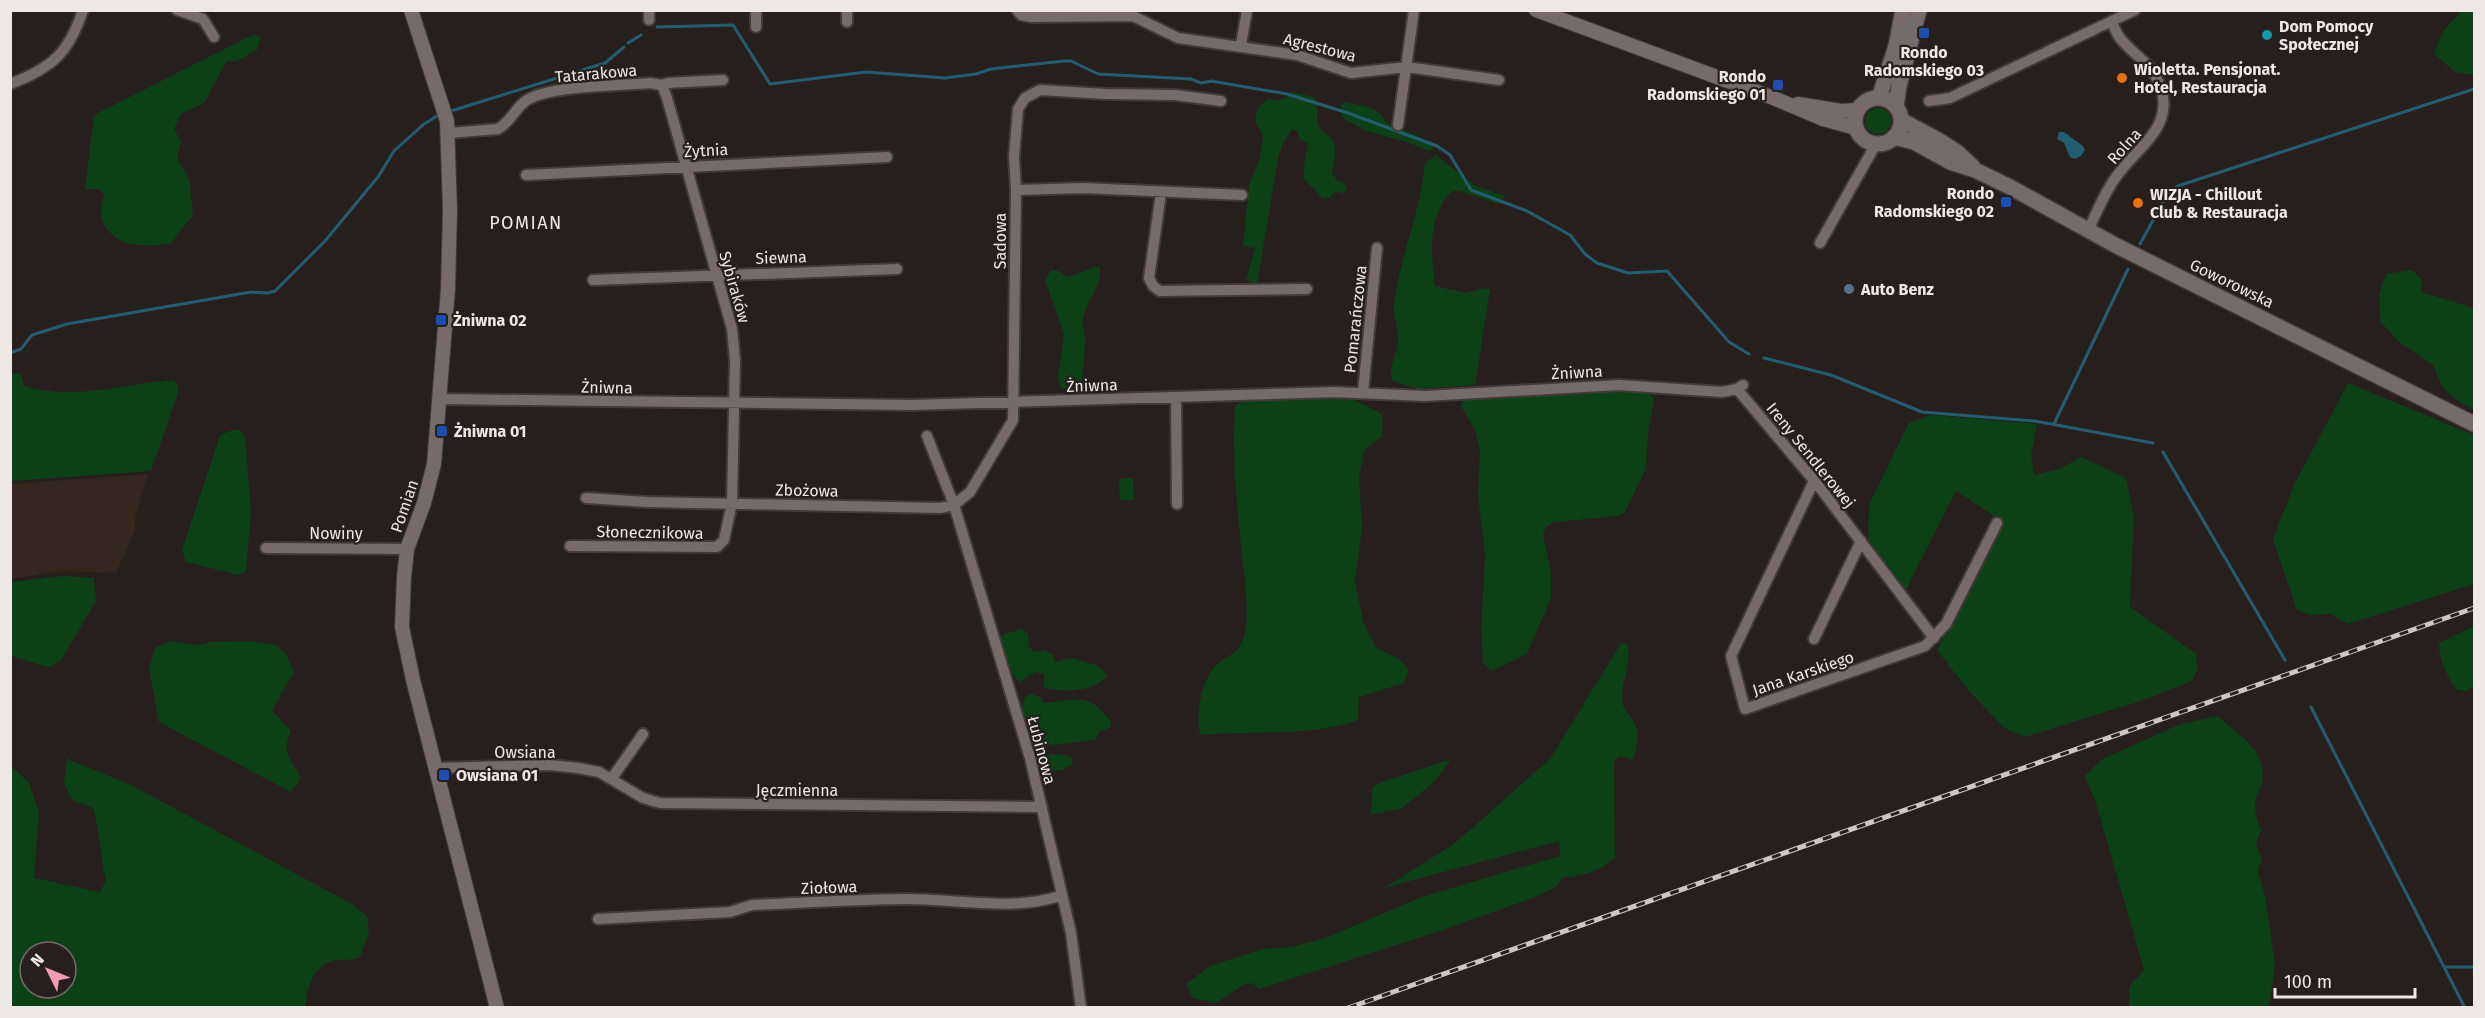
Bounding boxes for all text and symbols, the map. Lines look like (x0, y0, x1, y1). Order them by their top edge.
place label: Dom Pomocy Społecznej (2279, 17, 2374, 54)
marker: Rondo Radomskiego 03 (1917, 26, 1931, 40)
marker: Dom Pomocy Społecznej (2260, 28, 2274, 42)
street label: Agrestowa (1282, 29, 1358, 66)
place label: Rondo Radomskiego 03 (1864, 43, 1984, 80)
street label: Tatarakowa (554, 60, 638, 87)
place label: Wioletta. Pensjonat. Hotel, Restauracja (2134, 60, 2281, 97)
place label: Rondo Radomskiego 01 (1647, 67, 1766, 104)
marker: Wioletta. Pensjonat. Hotel, Restauracja (2115, 71, 2129, 85)
marker: Rondo Radomskiego 01 (1771, 78, 1785, 92)
street label: Rolna (2103, 125, 2145, 168)
street label: Żytnia (683, 139, 729, 161)
place label: Rondo Radomskiego 02 (1874, 184, 1994, 221)
place label: WIZJA - Chillout Club & Restauracja (2150, 185, 2288, 222)
marker: Rondo Radomskiego 02 (1999, 195, 2013, 209)
marker: WIZJA - Chillout Club & Restauracja (2131, 196, 2145, 210)
district label: POMIAN (489, 212, 563, 234)
street label: Sadowa (991, 213, 1010, 269)
street label: Siewna (755, 247, 807, 268)
street label: Sybiraków (715, 249, 754, 326)
street label: Goworowska (2187, 255, 2277, 312)
street label: Pomarańczowa (1340, 264, 1371, 374)
place label: Auto Benz (1860, 280, 1935, 299)
marker: Auto Benz (1842, 282, 1856, 296)
place label: Żniwna 02 (453, 311, 527, 330)
marker: Żniwna 02 (434, 313, 448, 327)
street label: Żniwna (1551, 361, 1603, 383)
street label: Żniwna (1066, 374, 1118, 396)
street label: Żniwna (581, 377, 633, 397)
street label: Ireny Sendlerowej (1762, 399, 1859, 512)
place label: Żniwna 01 (454, 422, 526, 441)
marker: Żniwna 01 (435, 424, 449, 438)
street label: Pomian (387, 477, 422, 535)
street label: Zbożowa (775, 480, 839, 501)
street label: Słonecznikowa (596, 522, 704, 543)
street label: Nowiny (309, 524, 363, 543)
street label: Jana Karskiego (1750, 647, 1856, 700)
street label: Łubinowa (1023, 714, 1060, 786)
street label: Owsiana (494, 743, 556, 762)
place label: Owsiana 01 (456, 766, 538, 785)
marker: Owsiana 01 (437, 768, 451, 782)
street label: Jęczmienna (756, 781, 838, 800)
street label: Ziołowa (801, 877, 858, 898)
north arrow (18, 940, 78, 1000)
text: N (27, 950, 48, 970)
scale bar (2275, 961, 2414, 999)
text: 100 m (2284, 971, 2332, 993)

